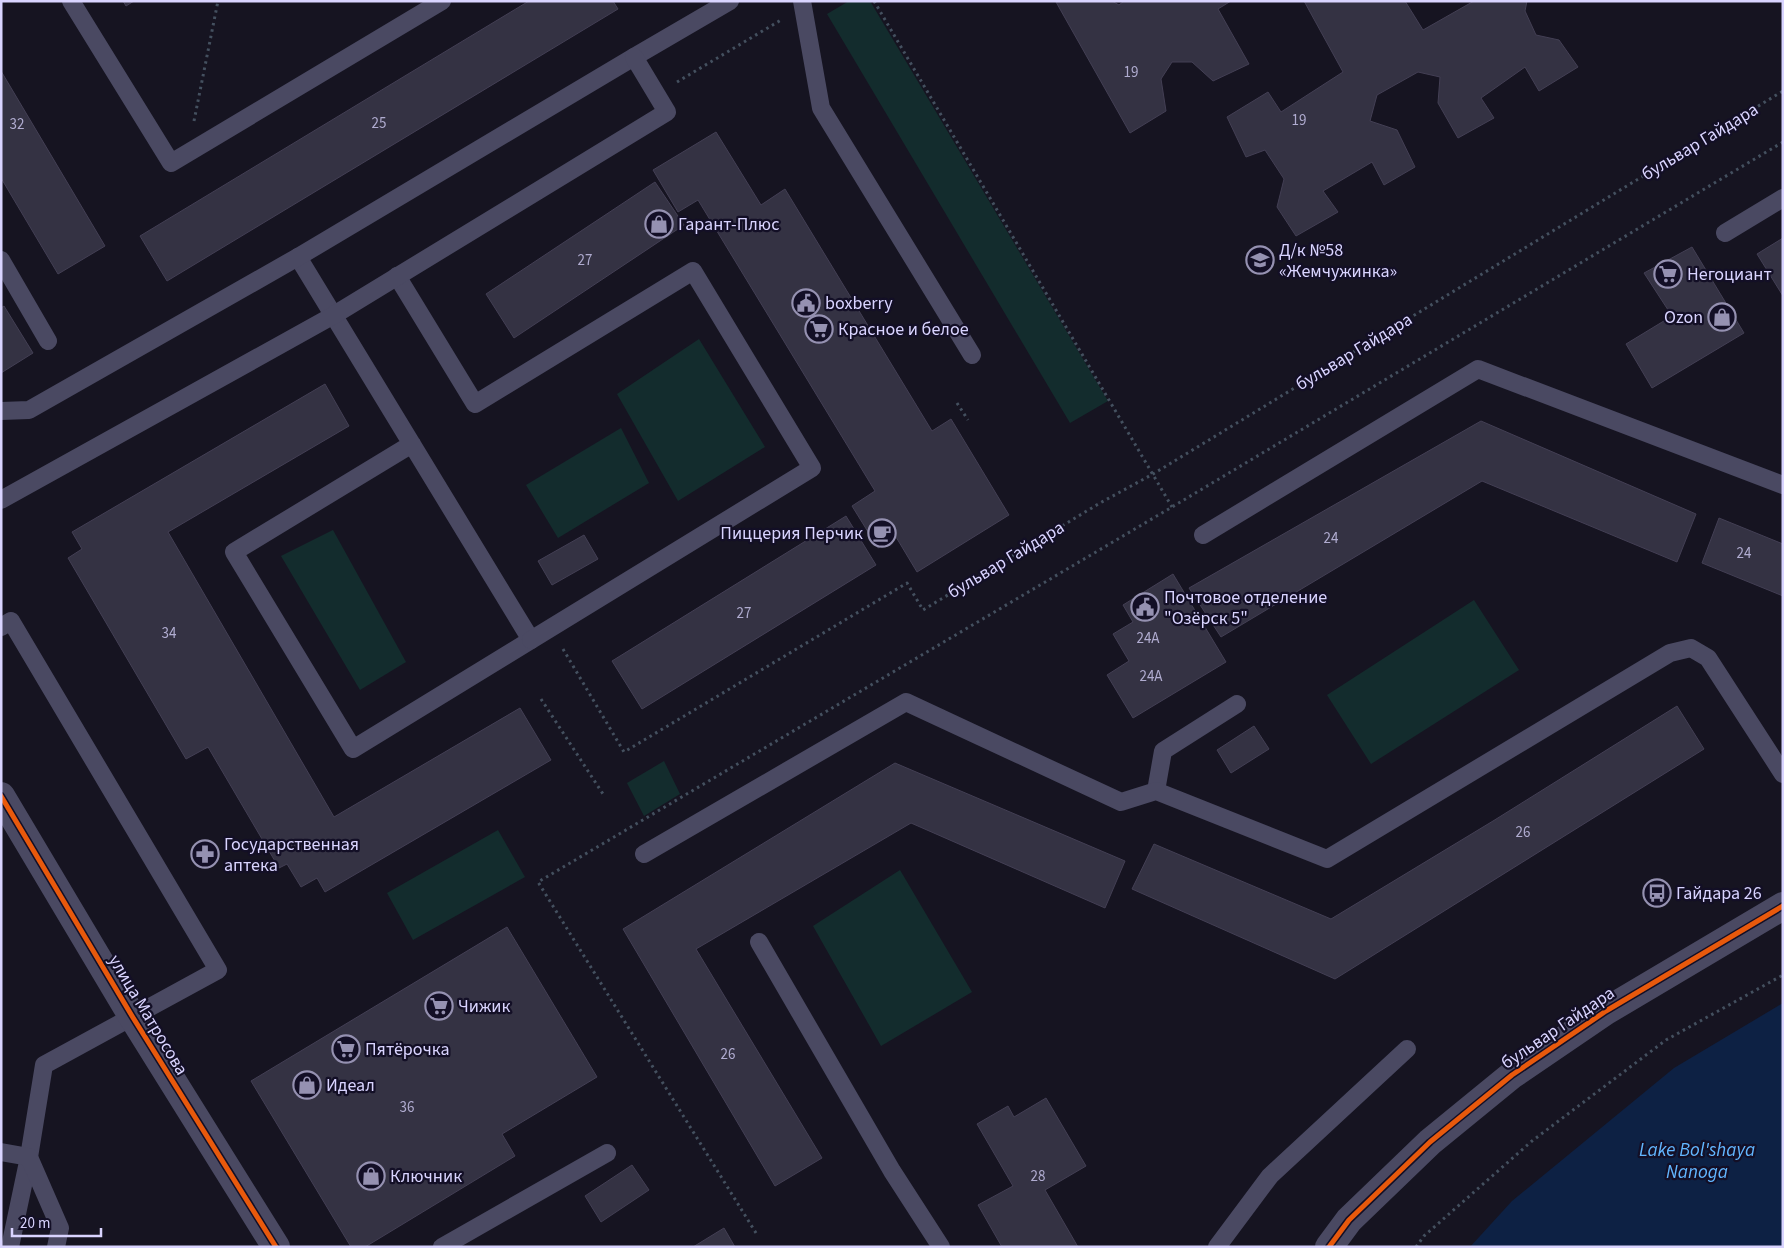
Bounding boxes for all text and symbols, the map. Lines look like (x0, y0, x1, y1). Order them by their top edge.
house number: 19 (1124, 62, 1138, 83)
street label: бульвар Гайдара (1637, 97, 1763, 187)
house number: 19 (1292, 110, 1306, 131)
house number: 25 (372, 113, 386, 134)
house number: 32 (10, 114, 24, 135)
shop icon: Гарант-Плюс (644, 209, 674, 239)
place label: Гарант-Плюс (678, 212, 779, 237)
place label: Д/к №58 «Жемчужинка» (1279, 238, 1397, 284)
school or university icon: Д/к №58 «Жемчужинка» (1245, 245, 1275, 275)
house number: 27 (578, 250, 592, 271)
supermarket icon: Негоциант (1653, 259, 1683, 289)
place label: Негоциант (1687, 262, 1772, 287)
public building icon: boxberry (791, 288, 821, 318)
place label: boxberry (825, 291, 893, 316)
shop icon: Ozon (1707, 302, 1737, 332)
place label: Ozon (1664, 305, 1703, 330)
street label: бульвар Гайдара (1291, 307, 1417, 397)
supermarket icon: Красное и белое (804, 314, 834, 344)
place label: Красное и белое (838, 317, 969, 342)
street label: бульвар Гайдара (943, 515, 1069, 605)
cafe icon: Пиццерия Перчик (867, 518, 897, 548)
place label: Пиццерия Перчик (720, 521, 863, 546)
house number: 24 (1324, 528, 1339, 549)
house number: 24 (1737, 543, 1752, 564)
place label: Почтовое отделение "Озёрск 5" (1164, 585, 1327, 631)
public building icon: Почтовое отделение "Озёрск 5" (1130, 592, 1160, 622)
house number: 27 (737, 603, 751, 624)
house number: 34 (162, 623, 177, 644)
house number: 24А (1136, 628, 1160, 649)
house number: 24А (1139, 666, 1163, 687)
house number: 26 (1516, 822, 1530, 843)
place label: Государственная аптека (224, 832, 359, 878)
pharmacy icon: Государственная аптека (190, 839, 220, 869)
bus stop icon: Гайдара 26 (1642, 878, 1672, 908)
place label: Гайдара 26 (1676, 881, 1762, 906)
street label: улица Матросова (102, 950, 194, 1080)
street label: бульвар Гайдара (1496, 981, 1620, 1075)
supermarket icon: Чижик (424, 991, 454, 1021)
place label: Чижик (458, 994, 510, 1019)
supermarket icon: Пятёрочка (331, 1034, 361, 1064)
place label: Пятёрочка (365, 1037, 450, 1062)
house number: 26 (721, 1044, 735, 1065)
shop icon: Идеал (292, 1070, 322, 1100)
place label: Идеал (326, 1073, 375, 1098)
house number: 36 (400, 1097, 414, 1118)
water label: Lake Bol'shaya Nanoga (1639, 1137, 1755, 1186)
shop icon: Ключник (356, 1161, 386, 1191)
place label: Ключник (390, 1164, 462, 1189)
house number: 28 (1031, 1166, 1045, 1187)
scale bar (12, 1206, 101, 1238)
text: 20 m (20, 1213, 50, 1234)

